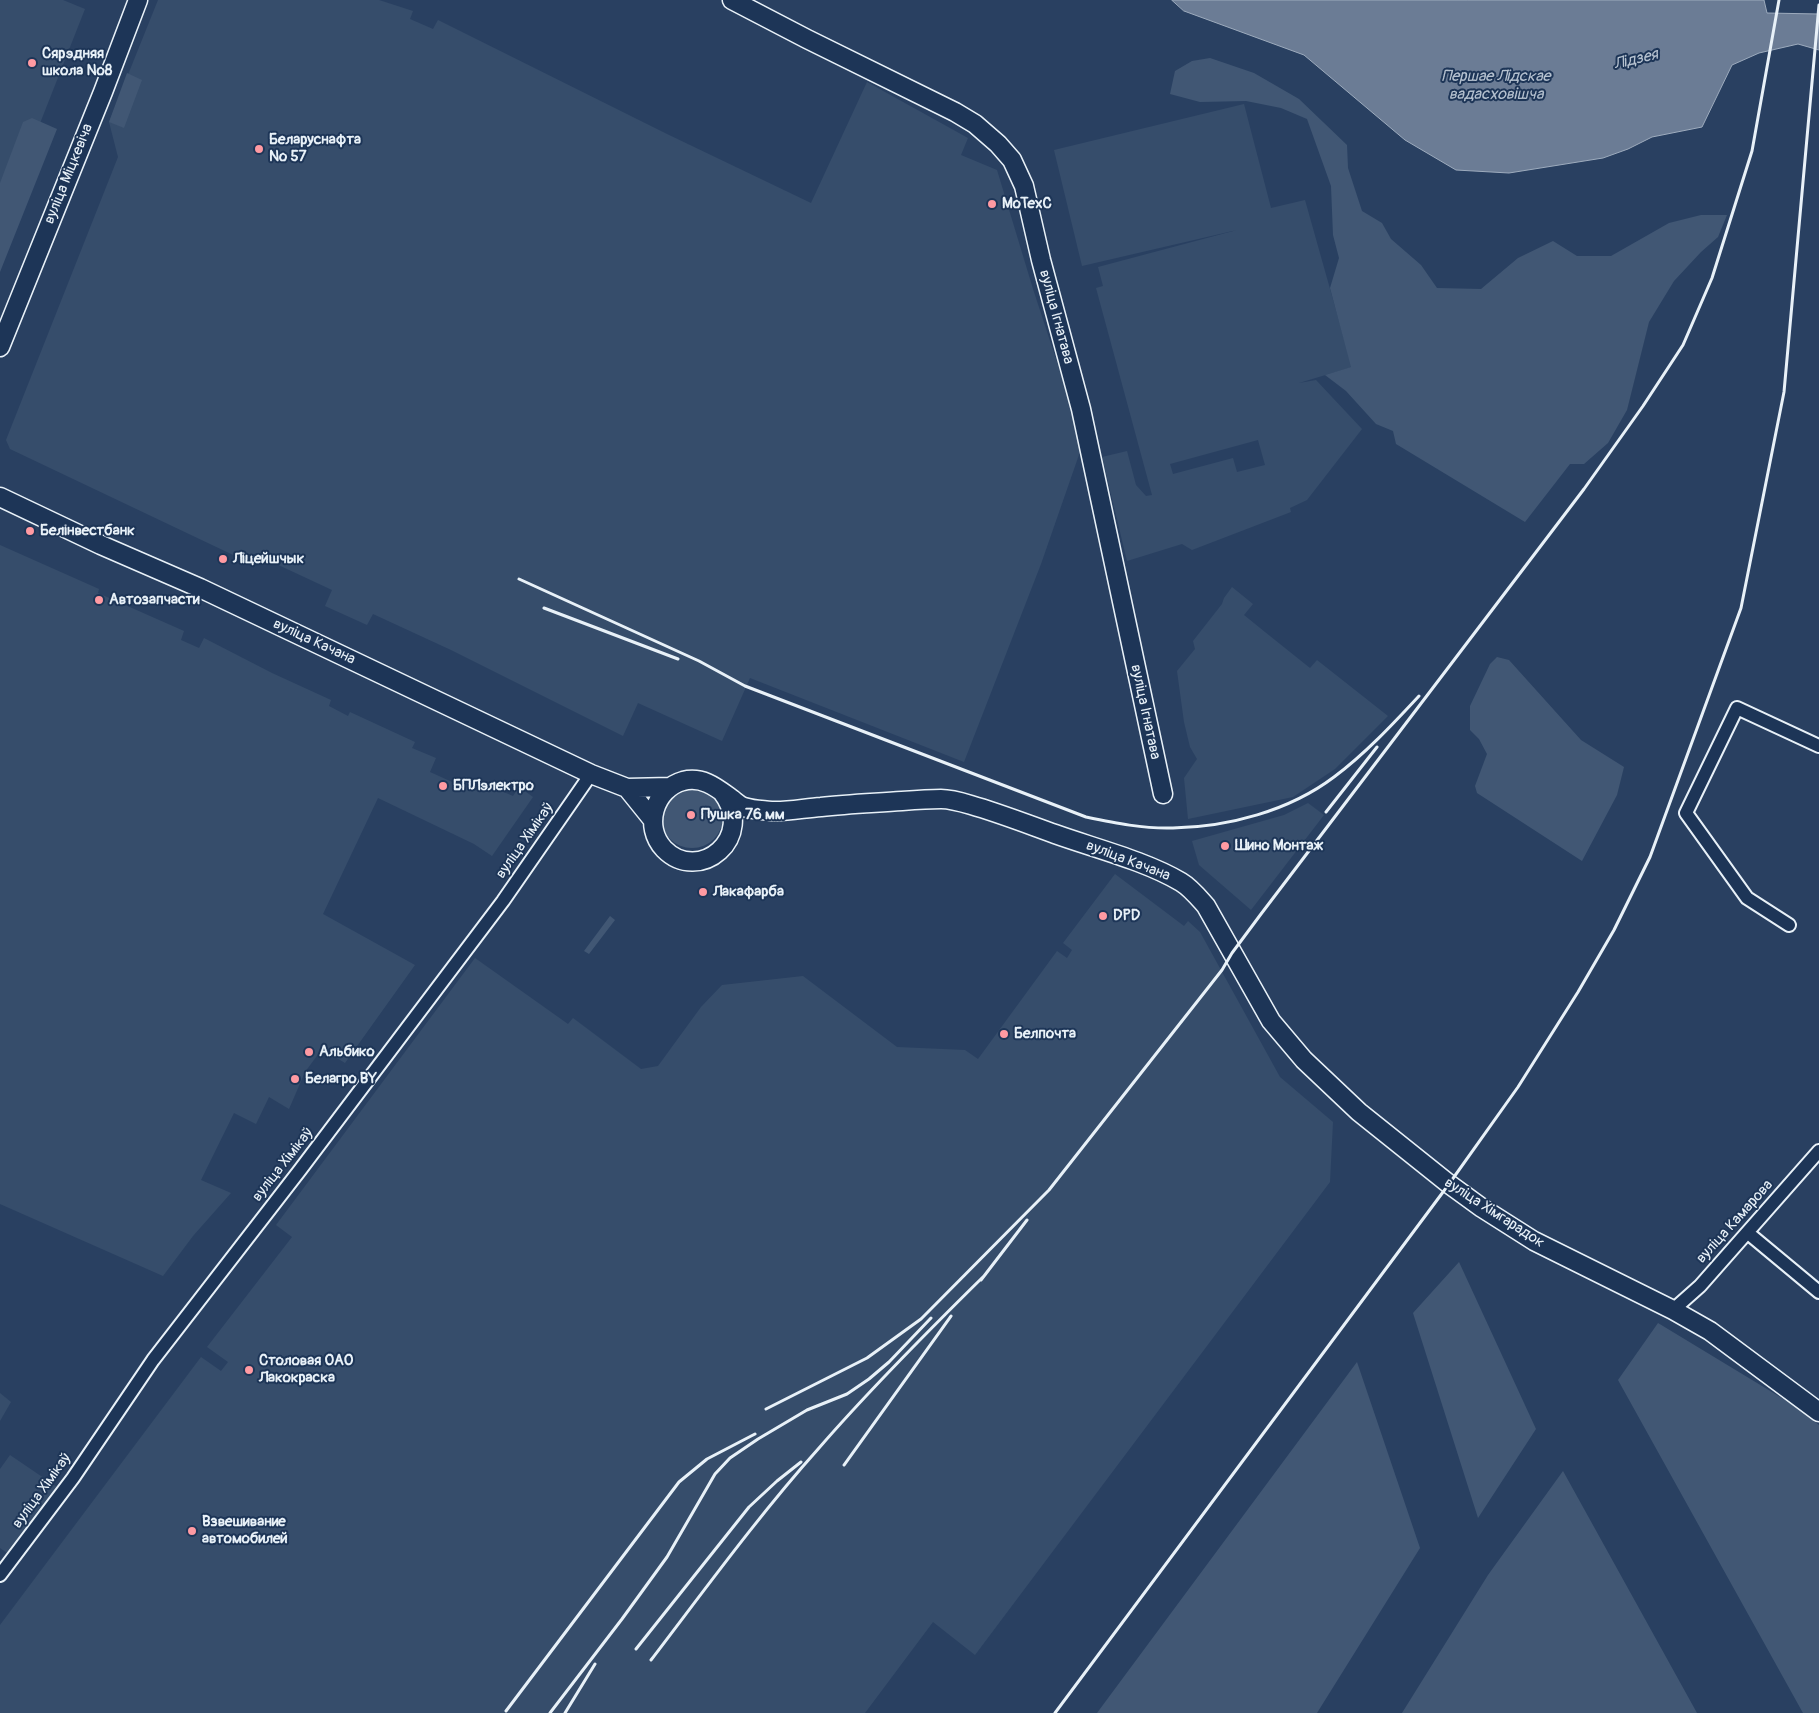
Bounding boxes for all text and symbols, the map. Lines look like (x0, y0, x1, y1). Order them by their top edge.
place label: Сярэдняя школа №8 (42, 45, 112, 80)
water label: Лідзея (1612, 45, 1660, 75)
marker: Сярэдняя школа №8 (26, 57, 38, 69)
water label: Першае Лідскае вадасховішча (1442, 67, 1550, 105)
street label: вуліца Міцкевіча (41, 121, 97, 227)
place label: Беларуснафта № 57 (269, 131, 361, 166)
marker: Беларуснафта № 57 (253, 143, 265, 155)
place label: MoTexC (1002, 195, 1052, 213)
marker: MoTexC (986, 198, 998, 210)
street label: вуліца Ігнатава (1035, 268, 1077, 366)
place label: Белінвестбанк (40, 522, 135, 540)
marker: Белінвестбанк (24, 525, 36, 537)
place label: Ліцейшчык (233, 550, 304, 568)
marker: Ліцейшчык (217, 553, 229, 565)
place label: Автозапчасти (109, 591, 200, 609)
marker: Автозапчасти (93, 594, 105, 606)
street label: вуліца Качана (270, 615, 358, 669)
street label: вуліца Ігнатава (1126, 663, 1164, 761)
place label: БПЛэлектро (453, 777, 534, 795)
marker: БПЛэлектро (437, 780, 449, 792)
street label: вуліца Хімікаў (492, 800, 558, 882)
place label: Пушка 76 мм (701, 806, 785, 824)
marker: Пушка 76 мм (685, 809, 697, 821)
street label: вуліца Качана (1083, 837, 1173, 885)
place label: Шино Монтаж (1235, 837, 1323, 855)
marker: Шино Монтаж (1219, 840, 1231, 852)
place label: Лакафарба (713, 883, 784, 901)
marker: Лакафарба (697, 886, 709, 898)
place label: DPD (1113, 907, 1140, 925)
marker: DPD (1097, 910, 1109, 922)
place label: Белпочта (1014, 1025, 1076, 1043)
marker: Белпочта (998, 1028, 1010, 1040)
place label: Альбико (319, 1043, 375, 1061)
marker: Альбико (303, 1046, 315, 1058)
place label: Белагро BY (305, 1070, 377, 1088)
marker: Белагро BY (289, 1073, 301, 1085)
street label: вуліца Хімікаў (249, 1125, 317, 1205)
street label: вуліца Хімгарадок (1441, 1174, 1547, 1252)
street label: вуліца Камарова (1693, 1177, 1777, 1267)
place label: Столовая ОАО Лакокраска (259, 1352, 353, 1387)
marker: Столовая ОАО Лакокраска (243, 1364, 255, 1376)
street label: вуліца Хімікаў (9, 1450, 75, 1532)
place label: Взвешивание автомобилей (202, 1513, 288, 1548)
marker: Взвешивание автомобилей (186, 1525, 198, 1537)

